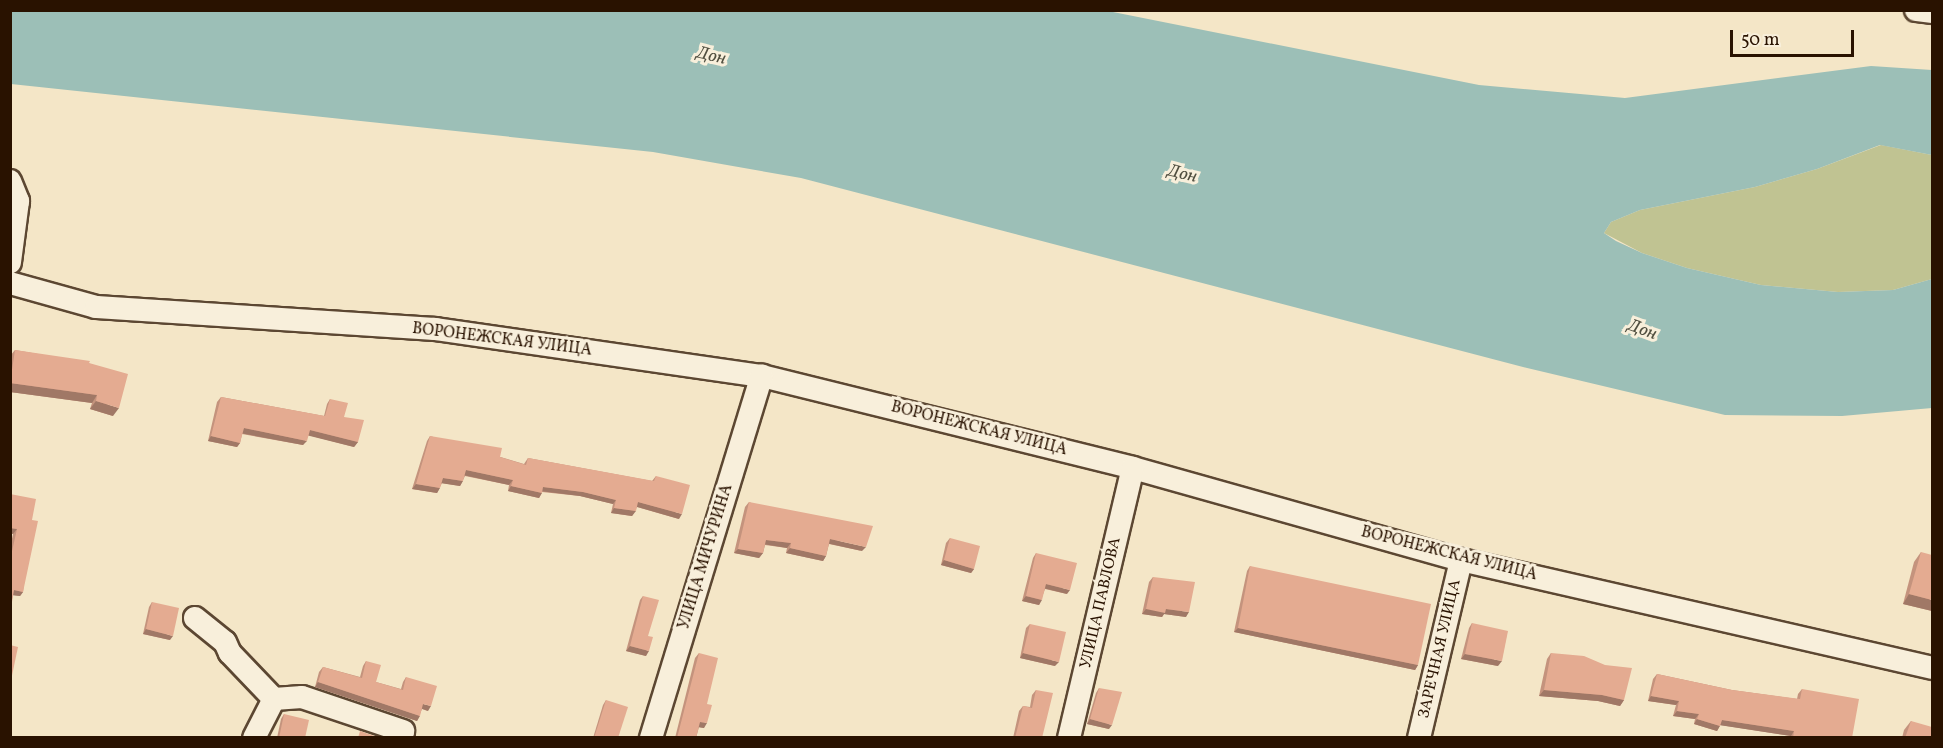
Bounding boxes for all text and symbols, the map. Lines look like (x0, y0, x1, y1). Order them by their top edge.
scale bar (1733, 18, 1858, 56)
text: 50 m (1741, 28, 1780, 53)
water label: Дон (694, 43, 728, 71)
water label: Дон (1165, 161, 1199, 189)
water label: Дон (1624, 316, 1660, 346)
street label: ВОРОНЕЖСКАЯ УЛИЦА (411, 319, 593, 361)
street label: ВОРОНЕЖСКАЯ УЛИЦА (889, 398, 1069, 460)
street label: УЛИЦА МИЧУРИНА (675, 482, 737, 632)
street label: ВОРОНЕЖСКАЯ УЛИЦА (1359, 523, 1539, 585)
street label: УЛИЦА ПАВЛОВА (1077, 535, 1125, 671)
street label: ЗАРЕЧНАЯ УЛИЦА (1415, 578, 1465, 720)

